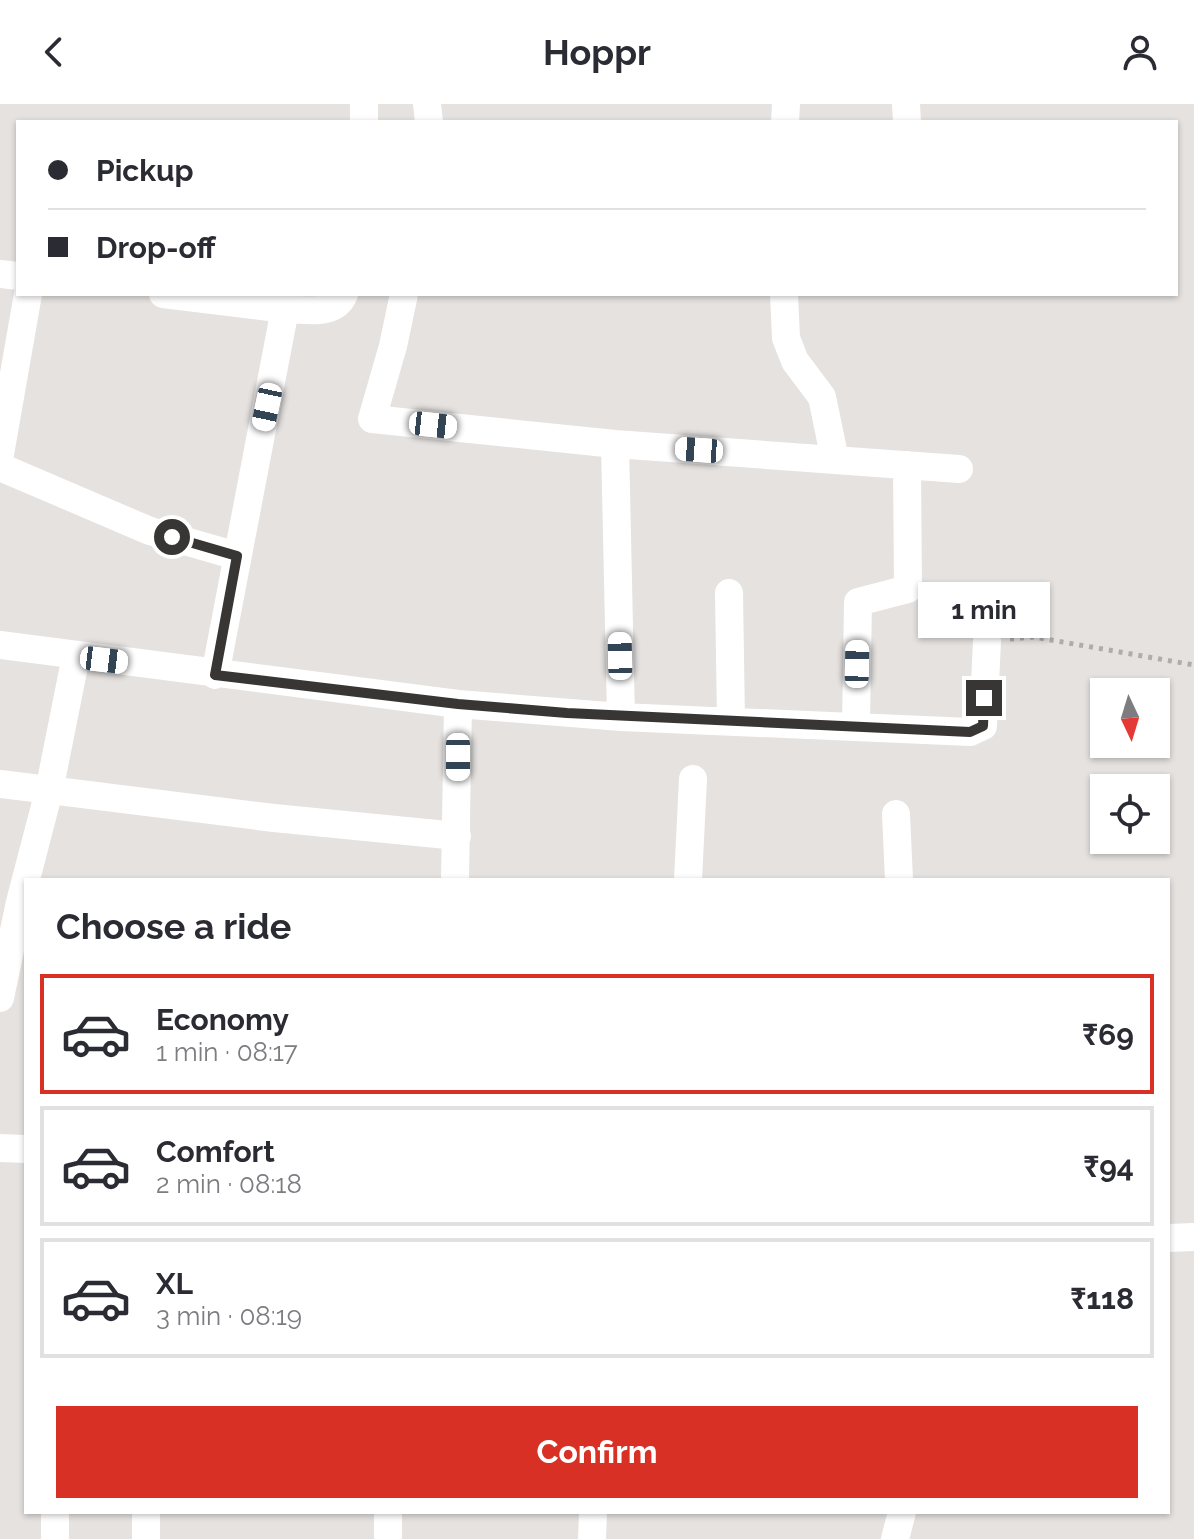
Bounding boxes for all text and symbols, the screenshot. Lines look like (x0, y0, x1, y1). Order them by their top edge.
icon: back (32, 30, 76, 74)
icon: person (1118, 30, 1162, 74)
text: Hoppr (543, 31, 651, 73)
text: Pickup (96, 153, 194, 188)
text: Drop-off (96, 230, 216, 265)
car (250, 381, 284, 433)
car (408, 411, 458, 439)
car (674, 436, 724, 464)
route start (154, 519, 190, 555)
callout: 1 min (918, 582, 1050, 638)
text: 1 min (951, 595, 1017, 625)
car (608, 632, 632, 680)
car (845, 640, 869, 688)
car (79, 645, 129, 675)
north arrow (1090, 678, 1170, 758)
map controls (1090, 678, 1170, 854)
route end (966, 680, 1002, 716)
car (446, 733, 470, 781)
button: locate (1090, 774, 1170, 854)
text: Choose a ride (56, 905, 291, 947)
icon: car (60, 998, 132, 1070)
text: Economy (156, 1002, 289, 1037)
text: ₹69 (1082, 1017, 1134, 1052)
text: 1 min · 08:17 (156, 1037, 298, 1067)
icon: car (60, 1130, 132, 1202)
text: Comfort (156, 1134, 275, 1169)
text: ₹94 (1083, 1149, 1134, 1184)
text: 2 min · 08:18 (156, 1169, 302, 1199)
icon: car (60, 1262, 132, 1334)
text: XL (156, 1266, 193, 1301)
text: ₹118 (1070, 1281, 1134, 1316)
text: 3 min · 08:19 (156, 1301, 302, 1331)
button: Confirm (56, 1406, 1138, 1498)

